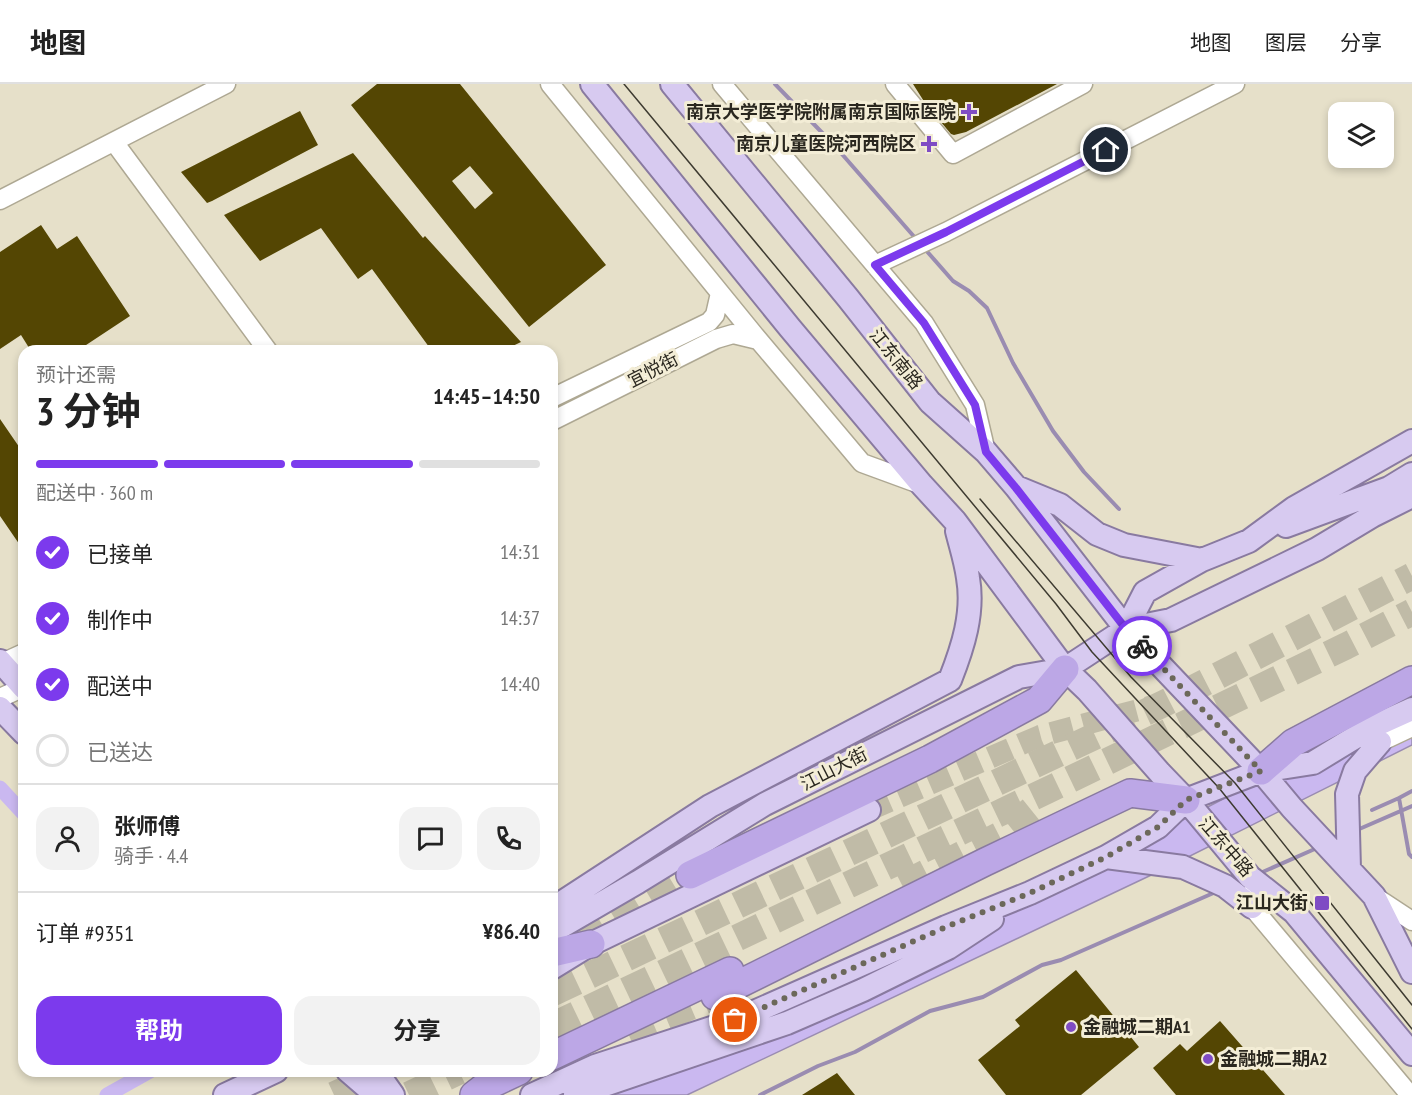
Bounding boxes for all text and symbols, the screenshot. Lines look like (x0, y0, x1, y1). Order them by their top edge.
text: 地图 (30, 24, 86, 61)
text: 地图 (1190, 29, 1232, 56)
text: 图层 (1265, 29, 1307, 56)
text: 分享 (1340, 29, 1382, 56)
place label: 南京大学医学院附属南京国际医院 (686, 100, 956, 123)
map controls (1328, 102, 1394, 168)
button: layers (1328, 102, 1394, 168)
marker: 南京大学医学院附属南京国际医院 (960, 103, 978, 121)
pin (1080, 124, 1131, 175)
place label: 南京儿童医院河西院区 (736, 132, 916, 155)
icon: home (1089, 133, 1122, 166)
marker: 南京儿童医院河西院区 (920, 135, 938, 153)
street label: 江东南路 (865, 323, 928, 394)
street label: 宜悦街 (623, 347, 682, 392)
text: 预计还需 (36, 362, 116, 388)
text: 14:45–14:50 (433, 382, 540, 410)
text: 3 分钟 (36, 385, 141, 436)
text: 配送中 · 360 m (36, 480, 153, 506)
icon: check (36, 536, 69, 569)
text: 14:31 (500, 539, 540, 565)
text: 已接单 (87, 540, 153, 568)
icon: check (36, 602, 69, 635)
text: 14:37 (500, 605, 540, 631)
text: 制作中 (87, 606, 153, 634)
courier (1112, 616, 1172, 676)
icon: bike (1126, 630, 1159, 663)
icon: check (36, 668, 69, 701)
text: 14:40 (500, 671, 540, 697)
text: 配送中 (87, 672, 153, 700)
text: 已送达 (87, 738, 153, 766)
street label: 江山大街 (796, 742, 871, 795)
button: person (36, 807, 99, 870)
button: chat (399, 807, 462, 870)
button: phone (477, 807, 540, 870)
text: 张师傅 (114, 812, 180, 840)
street label: 江东中路 (1194, 812, 1259, 881)
text: 骑手 · 4.4 (114, 843, 188, 869)
place label: 江山大街 (1236, 891, 1308, 914)
marker: 江山大街 (1313, 894, 1331, 912)
text: ¥86.40 (483, 917, 540, 945)
text: 订单 #9351 (36, 919, 134, 947)
pin (709, 994, 760, 1045)
button: 帮助 (36, 996, 282, 1065)
button: 分享 (294, 996, 540, 1065)
icon: bag (718, 1003, 751, 1036)
place label: 金融城二期A1 (1083, 1015, 1191, 1038)
marker: 金融城二期A1 (1064, 1020, 1078, 1034)
place label: 金融城二期A2 (1220, 1047, 1328, 1070)
marker: 金融城二期A2 (1201, 1052, 1215, 1066)

